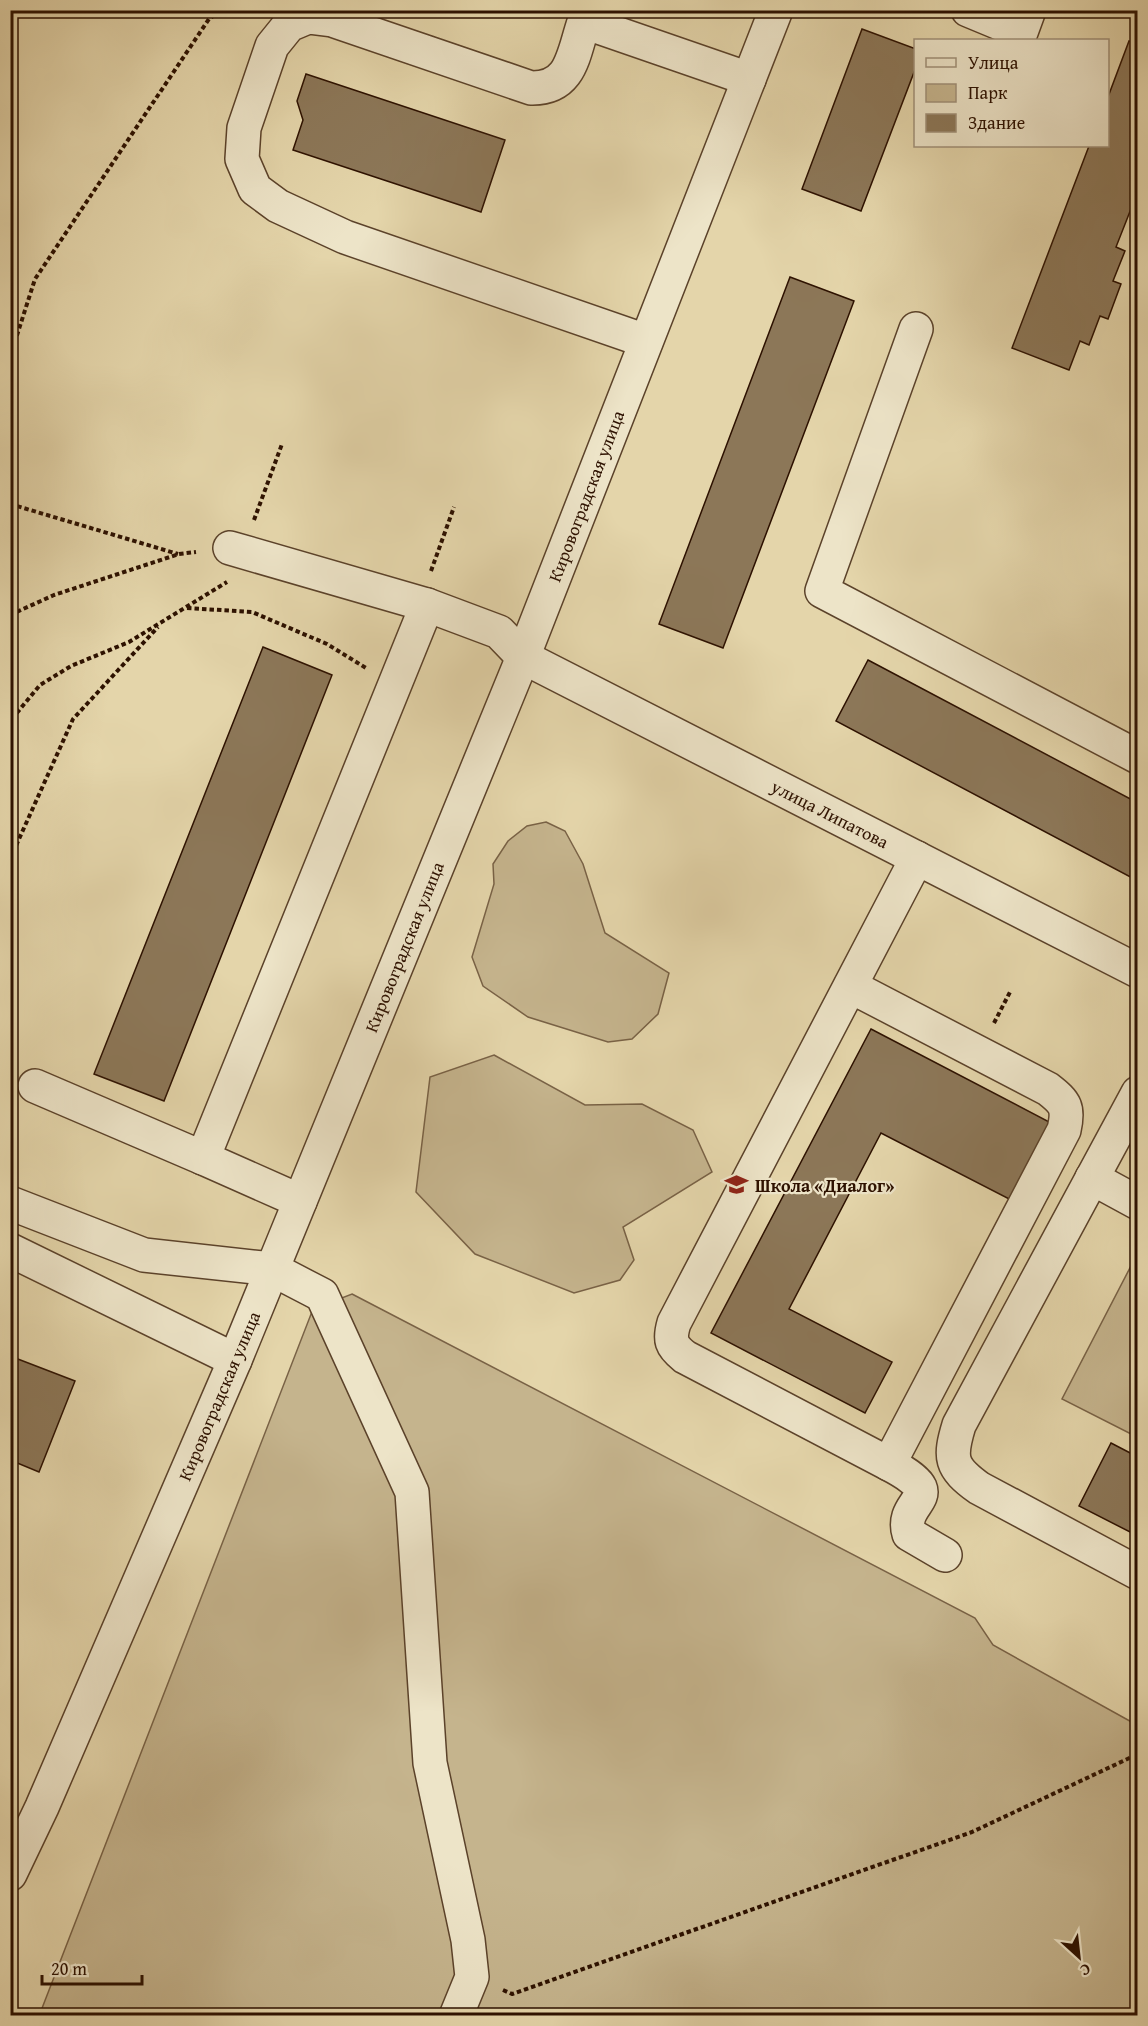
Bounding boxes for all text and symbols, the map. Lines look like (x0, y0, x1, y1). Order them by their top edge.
legend (914, 39, 1109, 147)
text: Улица (968, 49, 1019, 76)
text: Парк (968, 79, 1008, 106)
text: Здание (968, 109, 1025, 136)
street label: Кировоградская улица (541, 406, 631, 586)
street label: улица Липатова (766, 772, 894, 855)
street label: Кировоградская улица (357, 857, 451, 1036)
school or university icon: Школа «Диалог» (724, 1172, 750, 1198)
place label: Школа «Диалог» (755, 1172, 894, 1199)
street label: Кировоградская улица (171, 1307, 267, 1485)
north arrow (1049, 1927, 1109, 1987)
scale bar (42, 1948, 142, 1986)
text: 20 m (51, 1955, 87, 1982)
text: С (1076, 1958, 1095, 1983)

